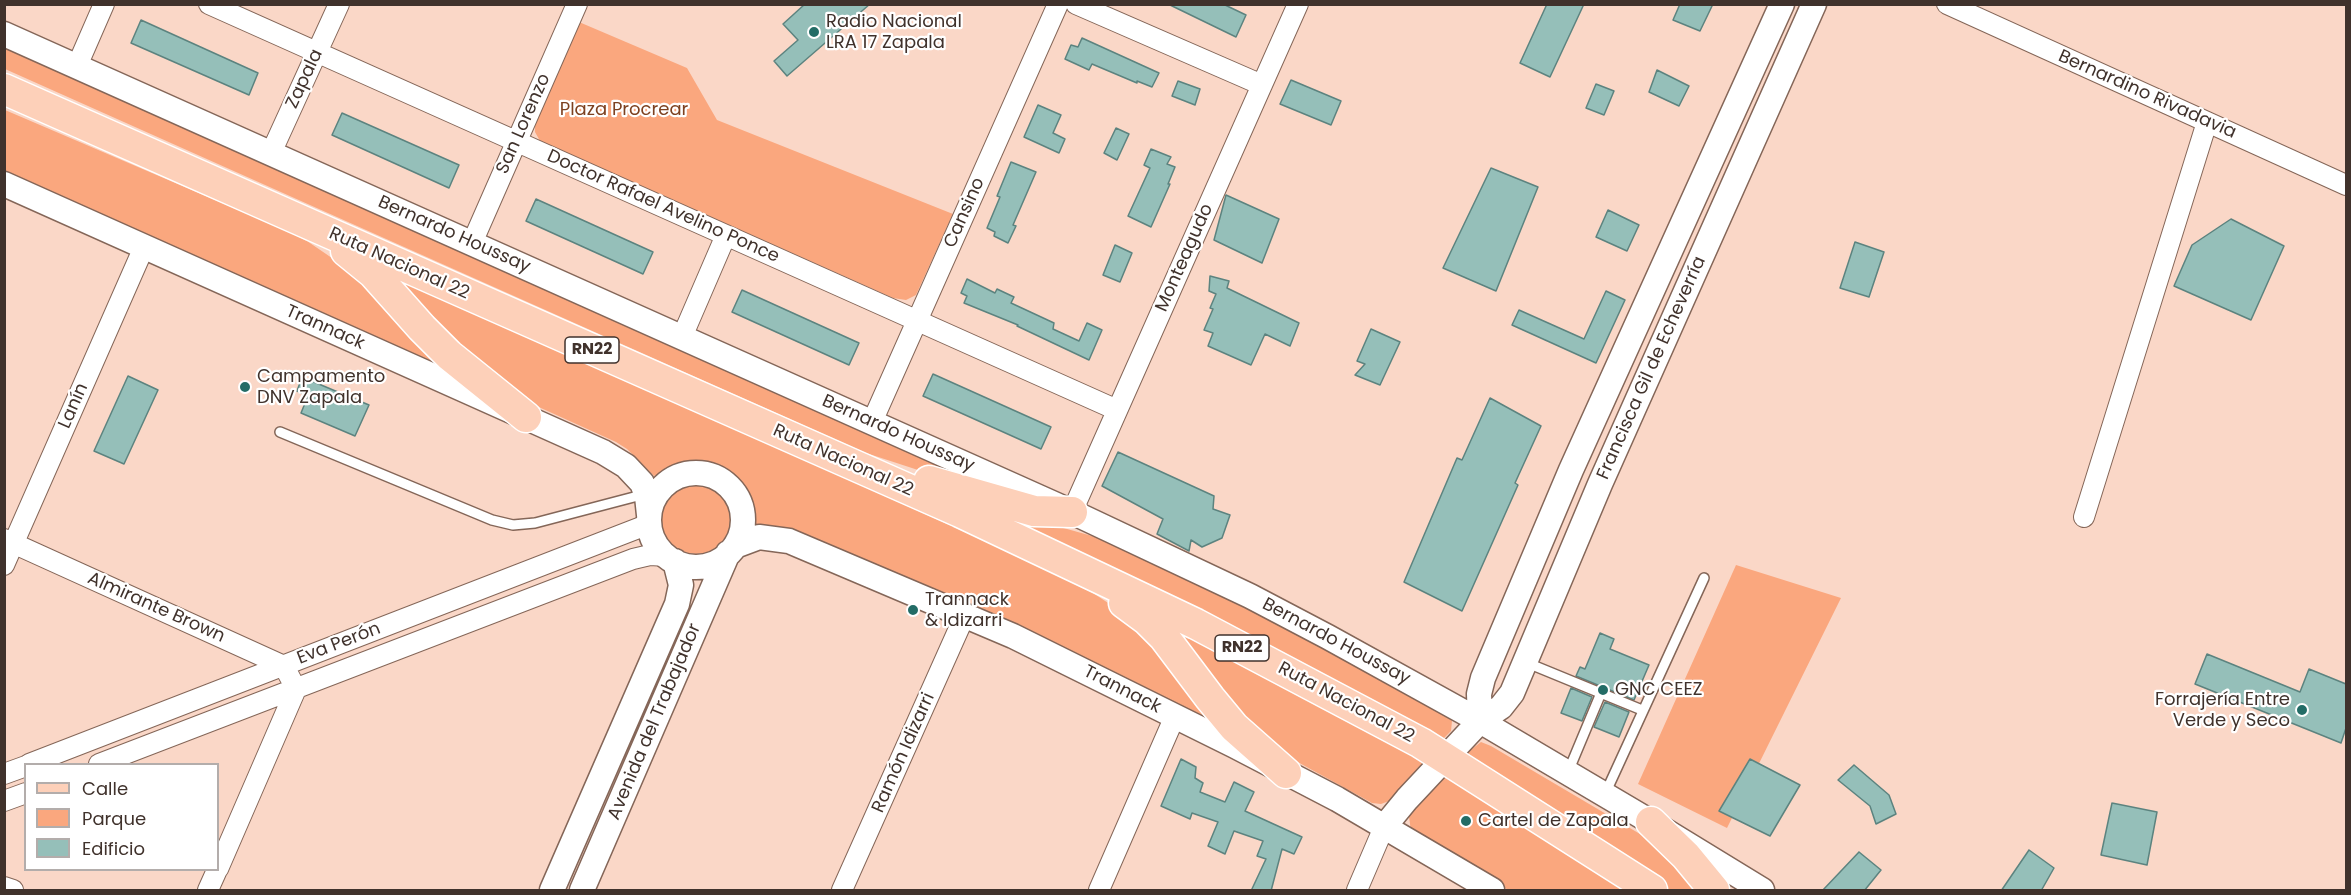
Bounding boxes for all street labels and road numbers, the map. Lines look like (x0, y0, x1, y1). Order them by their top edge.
street label: Zapala (282, 46, 328, 112)
street label: Bernardino Rivadavia (2055, 46, 2239, 144)
street label: San Lorenzo (492, 71, 556, 177)
street label: Doctor Rafael Avelino Ponce (544, 146, 782, 268)
street label: Cansino (940, 175, 990, 251)
street label: Bernardo Houssay (375, 192, 533, 278)
street label: Monteagudo (1152, 201, 1218, 315)
street label: Ruta Nacional 22 (325, 223, 473, 305)
street label: Francisca Gil de Echeverría (1593, 253, 1711, 483)
street label: Trannack (282, 301, 368, 355)
road number: RN22 (565, 337, 619, 363)
street label: Lanín (54, 380, 94, 432)
street label: Bernardo Houssay (819, 391, 977, 477)
street label: Ruta Nacional 22 (769, 420, 917, 502)
street label: Almirante Brown (84, 568, 228, 648)
street label: Bernardo Houssay (1258, 594, 1414, 690)
street label: Eva Perón (294, 618, 384, 670)
street label: Avenida del Trabajador (604, 621, 706, 823)
road number: RN22 (1215, 635, 1269, 661)
street label: Ruta Nacional 22 (1274, 658, 1418, 748)
street label: Trannack (1080, 661, 1164, 719)
street label: Ramón Idizarri (868, 690, 940, 816)

